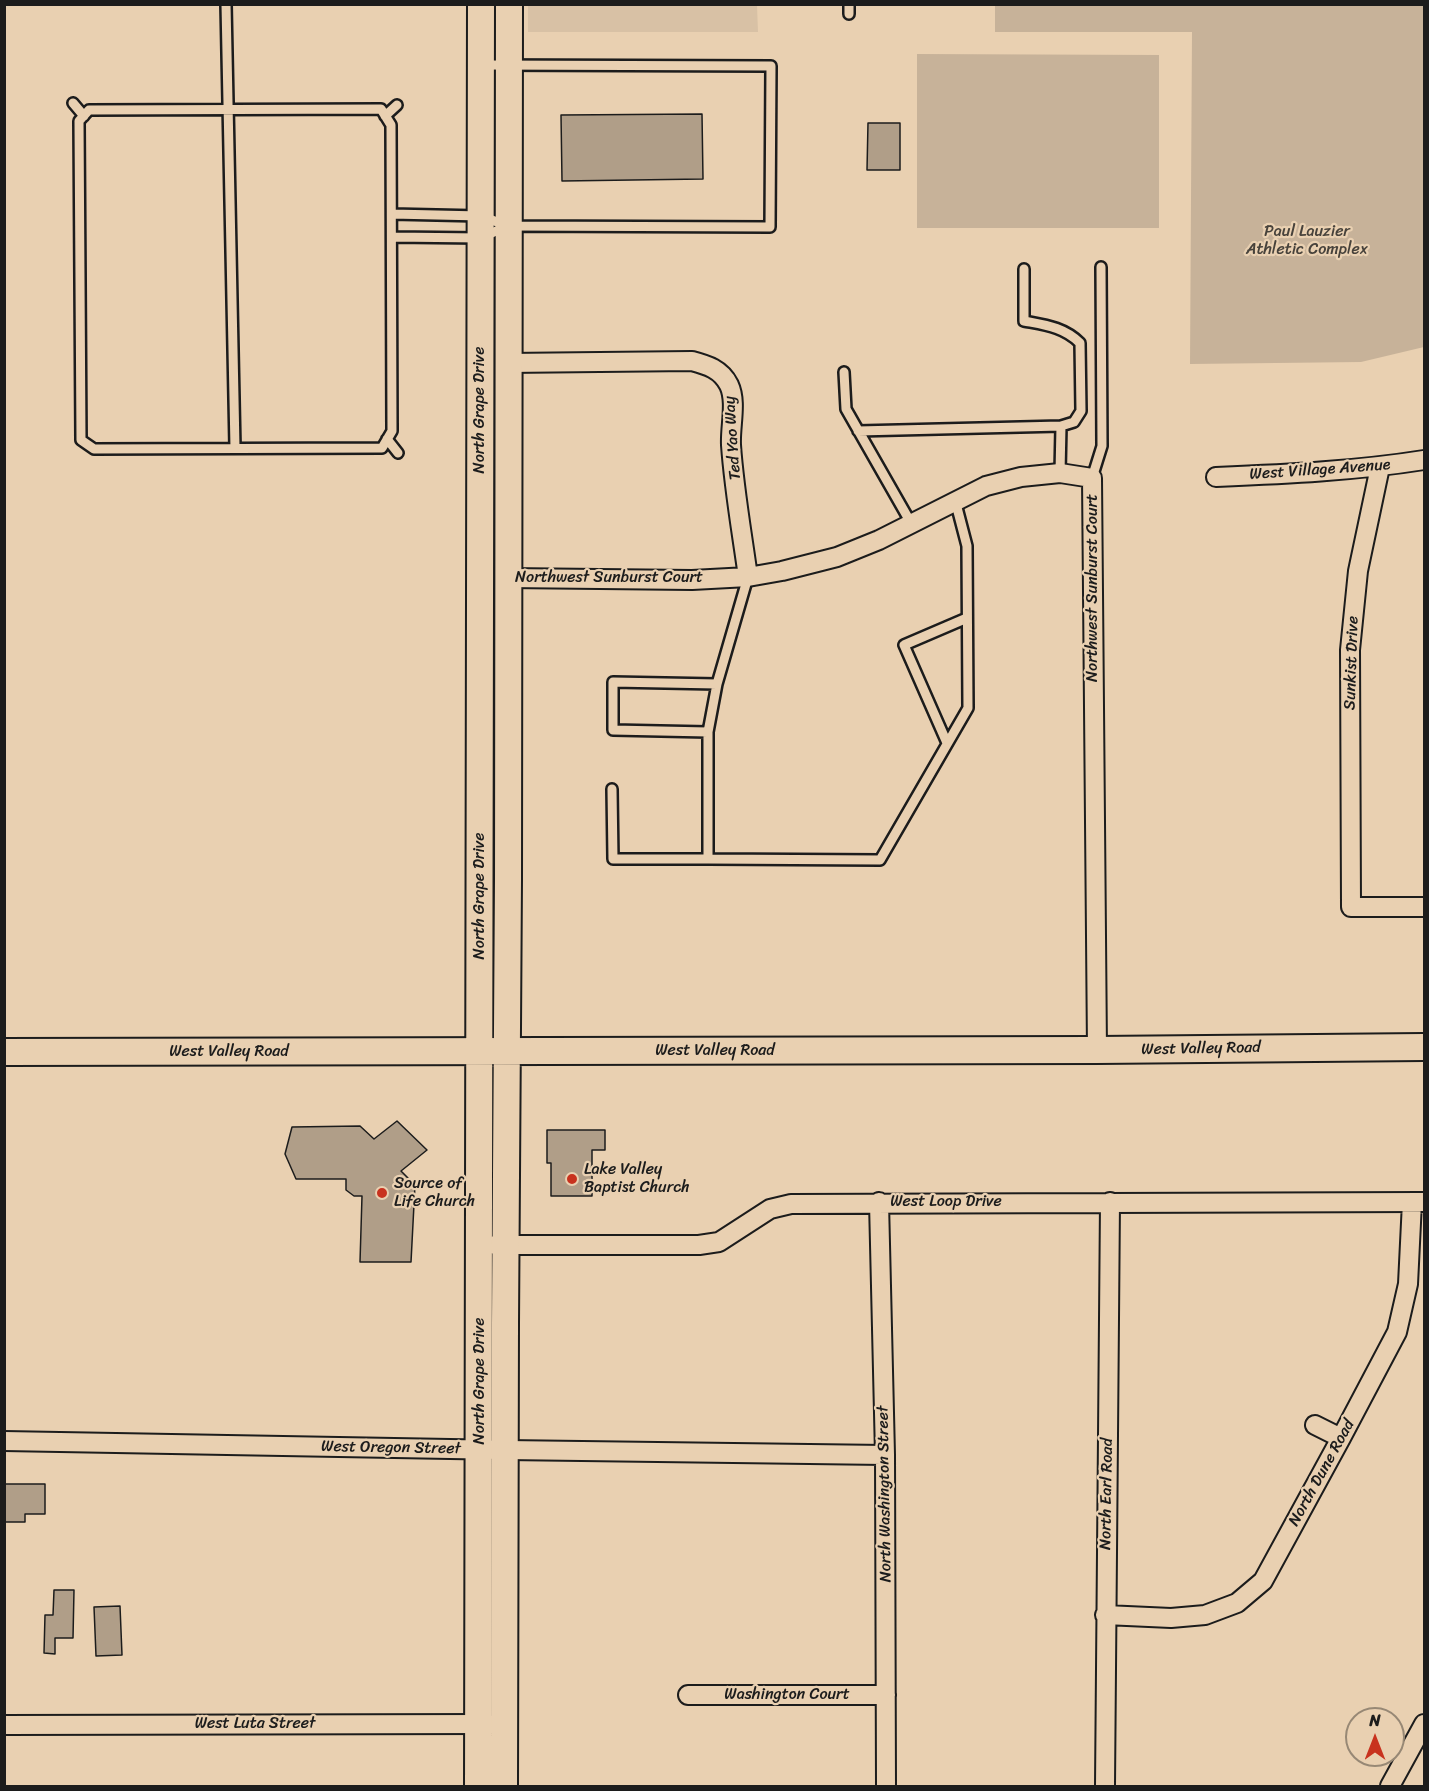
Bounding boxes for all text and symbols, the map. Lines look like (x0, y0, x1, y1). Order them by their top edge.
park label: Paul Lauzier Athletic Complex (1246, 222, 1368, 260)
street label: North Grape Drive (470, 347, 490, 473)
street label: Ted Yao Way (720, 395, 746, 481)
street label: West Village Avenue (1249, 455, 1391, 485)
street label: Northwest Sunburst Court (1083, 494, 1103, 682)
street label: Northwest Sunburst Court (515, 568, 703, 588)
street label: Sunkist Drive (1341, 616, 1363, 710)
street label: North Grape Drive (470, 833, 490, 959)
street label: West Valley Road (1141, 1038, 1261, 1060)
street label: West Valley Road (655, 1041, 775, 1061)
street label: West Valley Road (169, 1042, 289, 1062)
place label: Lake Valley Baptist Church (584, 1160, 690, 1198)
marker: Lake Valley Baptist Church (565, 1172, 579, 1186)
place label: Source of Life Church (394, 1174, 475, 1212)
marker: Source of Life Church (375, 1186, 389, 1200)
street label: West Loop Drive (890, 1192, 1002, 1212)
street label: North Grape Drive (470, 1318, 490, 1444)
street label: North Washington Street (874, 1405, 896, 1583)
street label: North Dune Road (1285, 1416, 1359, 1530)
street label: West Oregon Street (321, 1437, 461, 1459)
street label: North Earl Road (1096, 1438, 1118, 1550)
street label: Washington Court (724, 1685, 850, 1705)
text: N (1369, 1706, 1381, 1735)
north arrow (1345, 1707, 1405, 1767)
street label: West Luta Street (195, 1714, 315, 1734)

